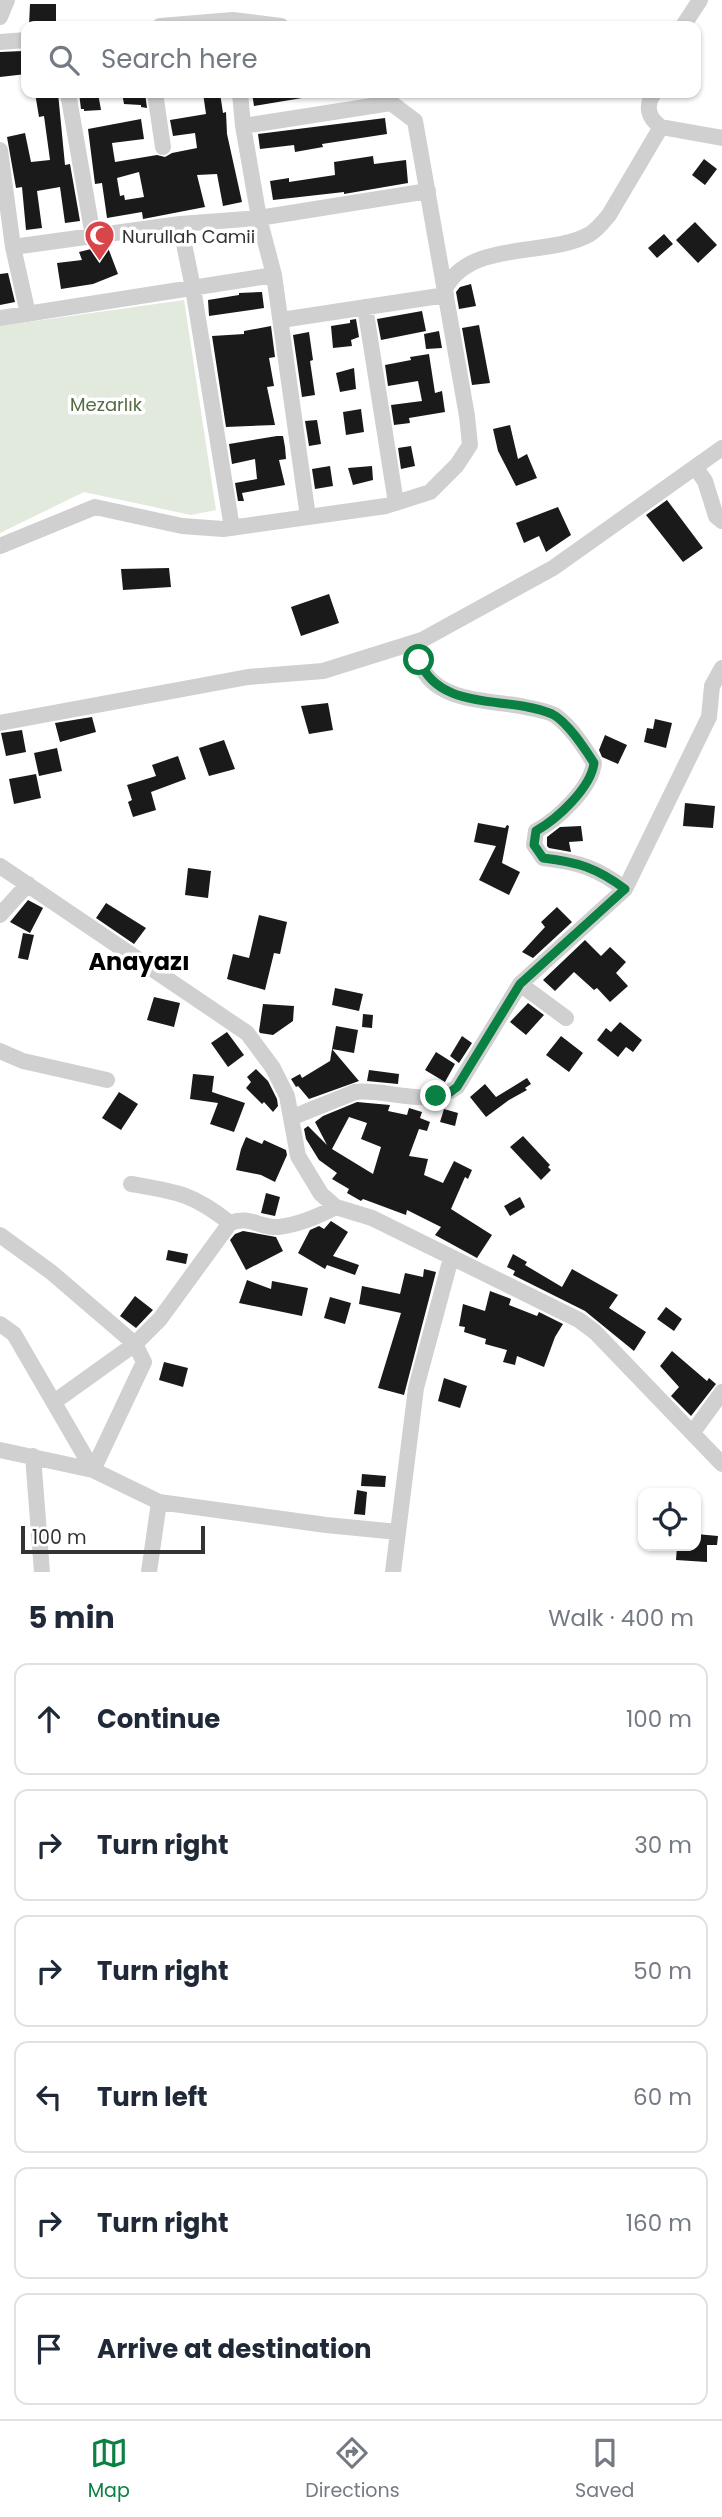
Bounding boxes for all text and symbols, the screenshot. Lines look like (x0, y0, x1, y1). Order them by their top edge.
search box (21, 21, 701, 98)
icon: search (45, 41, 83, 79)
text: Search here (101, 41, 258, 77)
mosque icon: Nurullah Camii (82, 219, 116, 263)
place label: Nurullah Camii (122, 224, 255, 249)
park label: Mezarlık (70, 392, 143, 417)
route start (403, 644, 434, 675)
district label: Anayazı (88, 945, 190, 978)
route end (420, 1080, 451, 1111)
map controls (638, 1488, 701, 1551)
button: locate (638, 1488, 701, 1551)
scale bar (21, 1523, 205, 1555)
text: 100 m (32, 1524, 87, 1551)
text: 5 min (28, 1596, 115, 1639)
text: Walk · 400 m (548, 1602, 694, 1634)
icon: ahead (30, 1700, 68, 1738)
text: Continue (97, 1701, 220, 1737)
text: 100 m (626, 1703, 692, 1735)
icon: right (30, 1826, 68, 1864)
text: Turn right (97, 1827, 229, 1863)
text: 30 m (634, 1829, 692, 1861)
icon: right (30, 1952, 68, 1990)
text: Turn right (97, 1953, 229, 1989)
text: 50 m (633, 1955, 692, 1987)
icon: left (30, 2078, 68, 2116)
text: Turn left (97, 2079, 208, 2115)
text: 60 m (633, 2081, 692, 2113)
icon: right (30, 2204, 68, 2242)
text: Turn right (97, 2205, 229, 2241)
text: 160 m (626, 2207, 692, 2239)
icon: arrive (30, 2330, 68, 2368)
text: Arrive at destination (97, 2331, 372, 2367)
tab: Map (88, 2434, 130, 2505)
tab: Directions (305, 2434, 400, 2505)
tab: Saved (575, 2434, 634, 2505)

